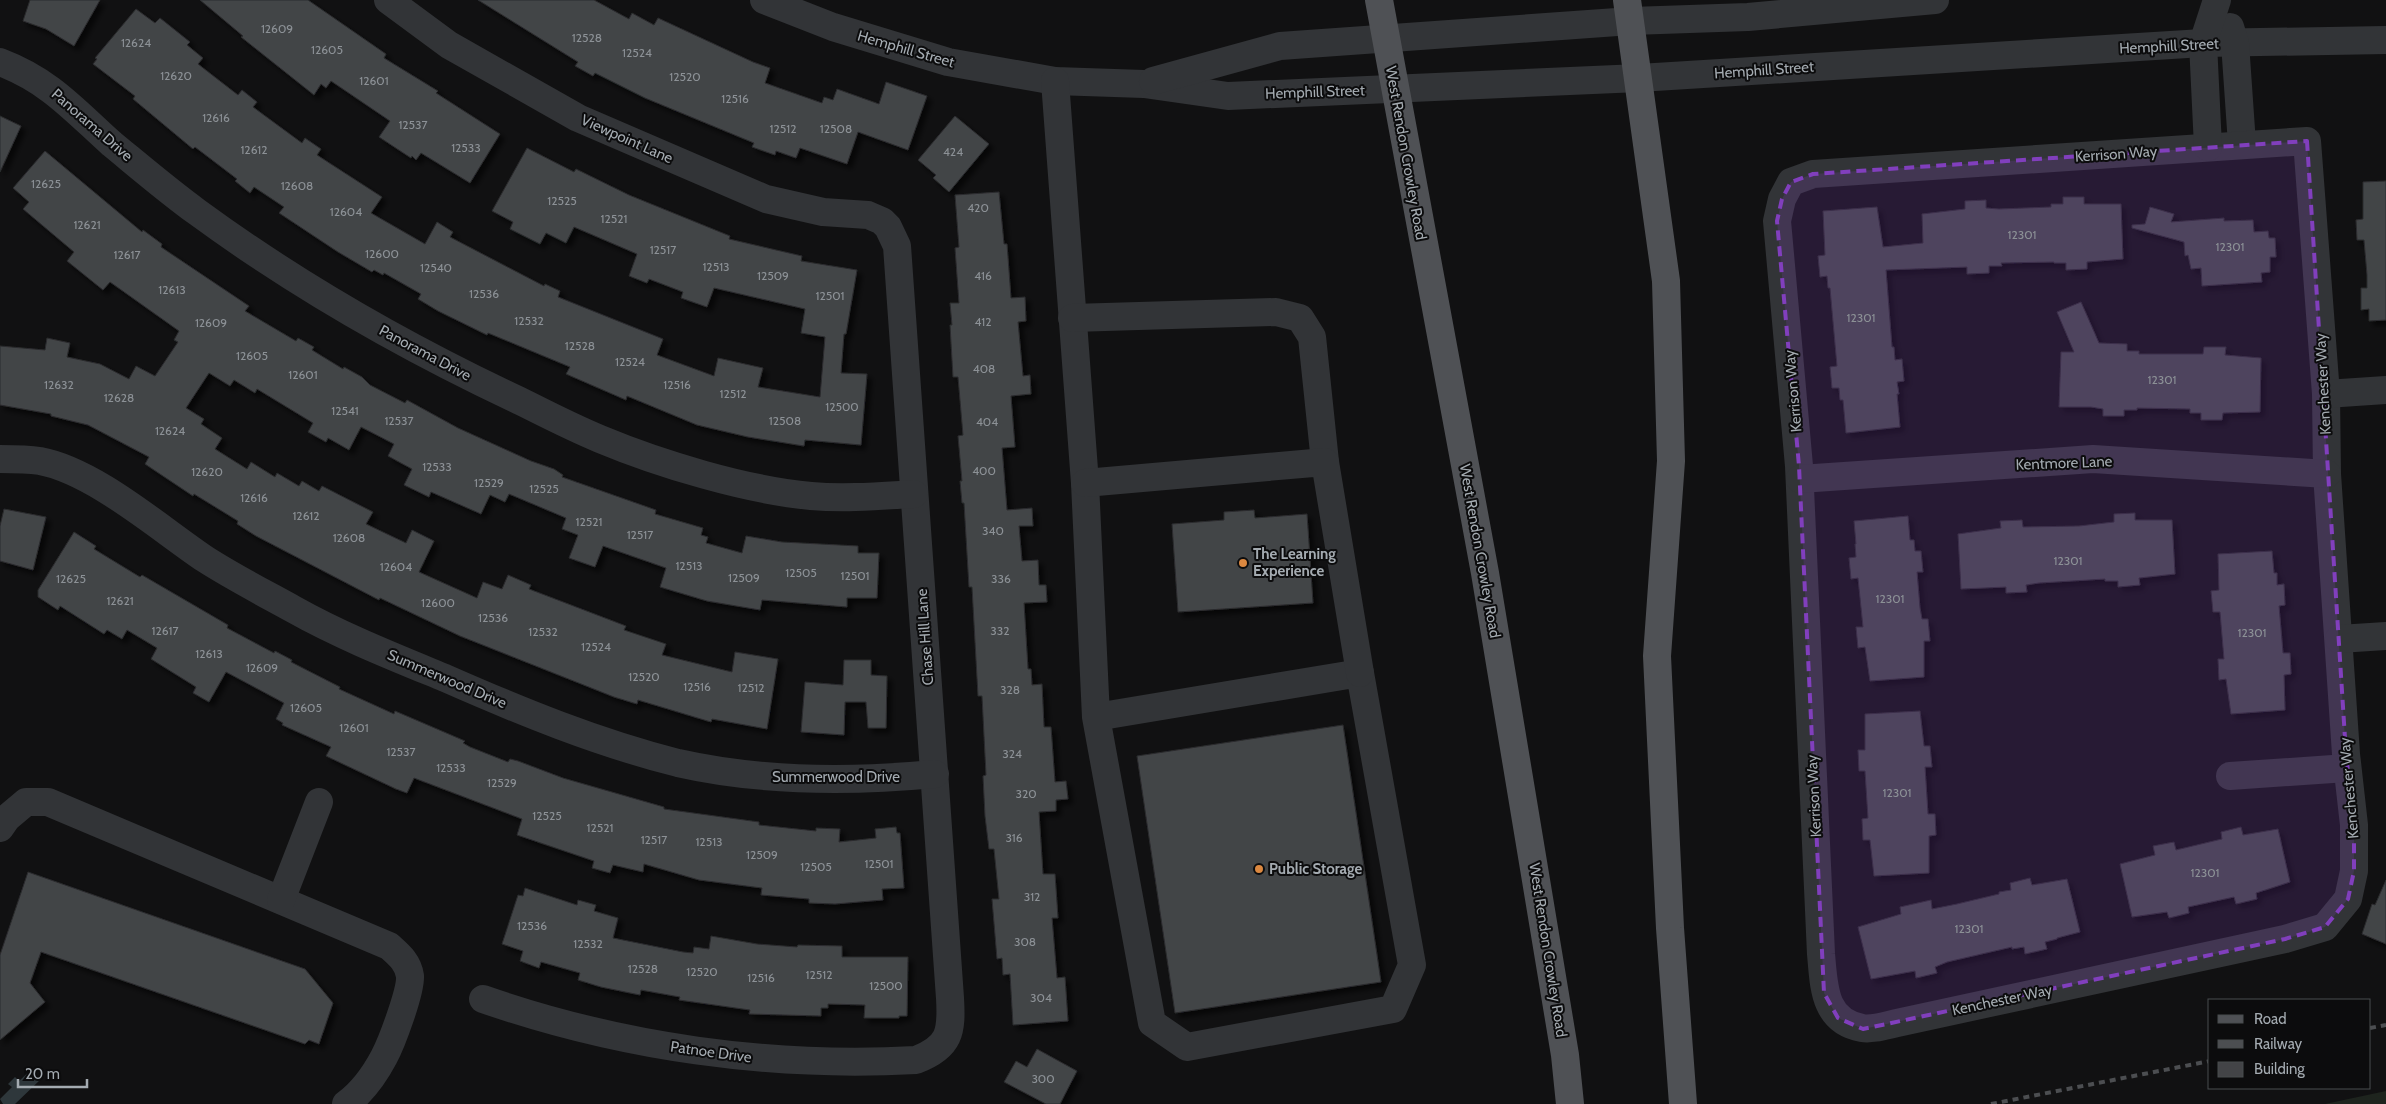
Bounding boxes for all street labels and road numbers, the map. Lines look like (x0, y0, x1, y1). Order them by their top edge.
street label: Hemphill Street (856, 27, 956, 71)
street label: Hemphill Street (2119, 34, 2219, 58)
street label: Hemphill Street (1714, 58, 1814, 82)
street label: West Rendon Crowley Road (1382, 65, 1430, 241)
street label: Hemphill Street (1265, 81, 1365, 103)
street label: Panorama Drive (48, 85, 136, 165)
street label: Viewpoint Lane (578, 111, 676, 167)
street label: Kerrison Way (2074, 142, 2158, 166)
street label: Panorama Drive (376, 321, 474, 385)
street label: Kenchester Way (2311, 332, 2335, 435)
street label: Kerrison Way (1780, 349, 1806, 433)
street label: Kentmore Lane (2015, 452, 2113, 474)
street label: West Rendon Crowley Road (1456, 463, 1504, 639)
street label: Chase Hill Lane (913, 588, 937, 686)
street label: Summerwood Drive (385, 646, 510, 712)
street label: Kenchester Way (2336, 736, 2362, 839)
street label: Kerrison Way (1803, 754, 1825, 838)
street label: Summerwood Drive (772, 768, 900, 786)
street label: West Rendon Crowley Road (1525, 861, 1571, 1039)
street label: Kenchester Way (1950, 981, 2054, 1019)
street label: Patnoe Drive (669, 1037, 753, 1067)

